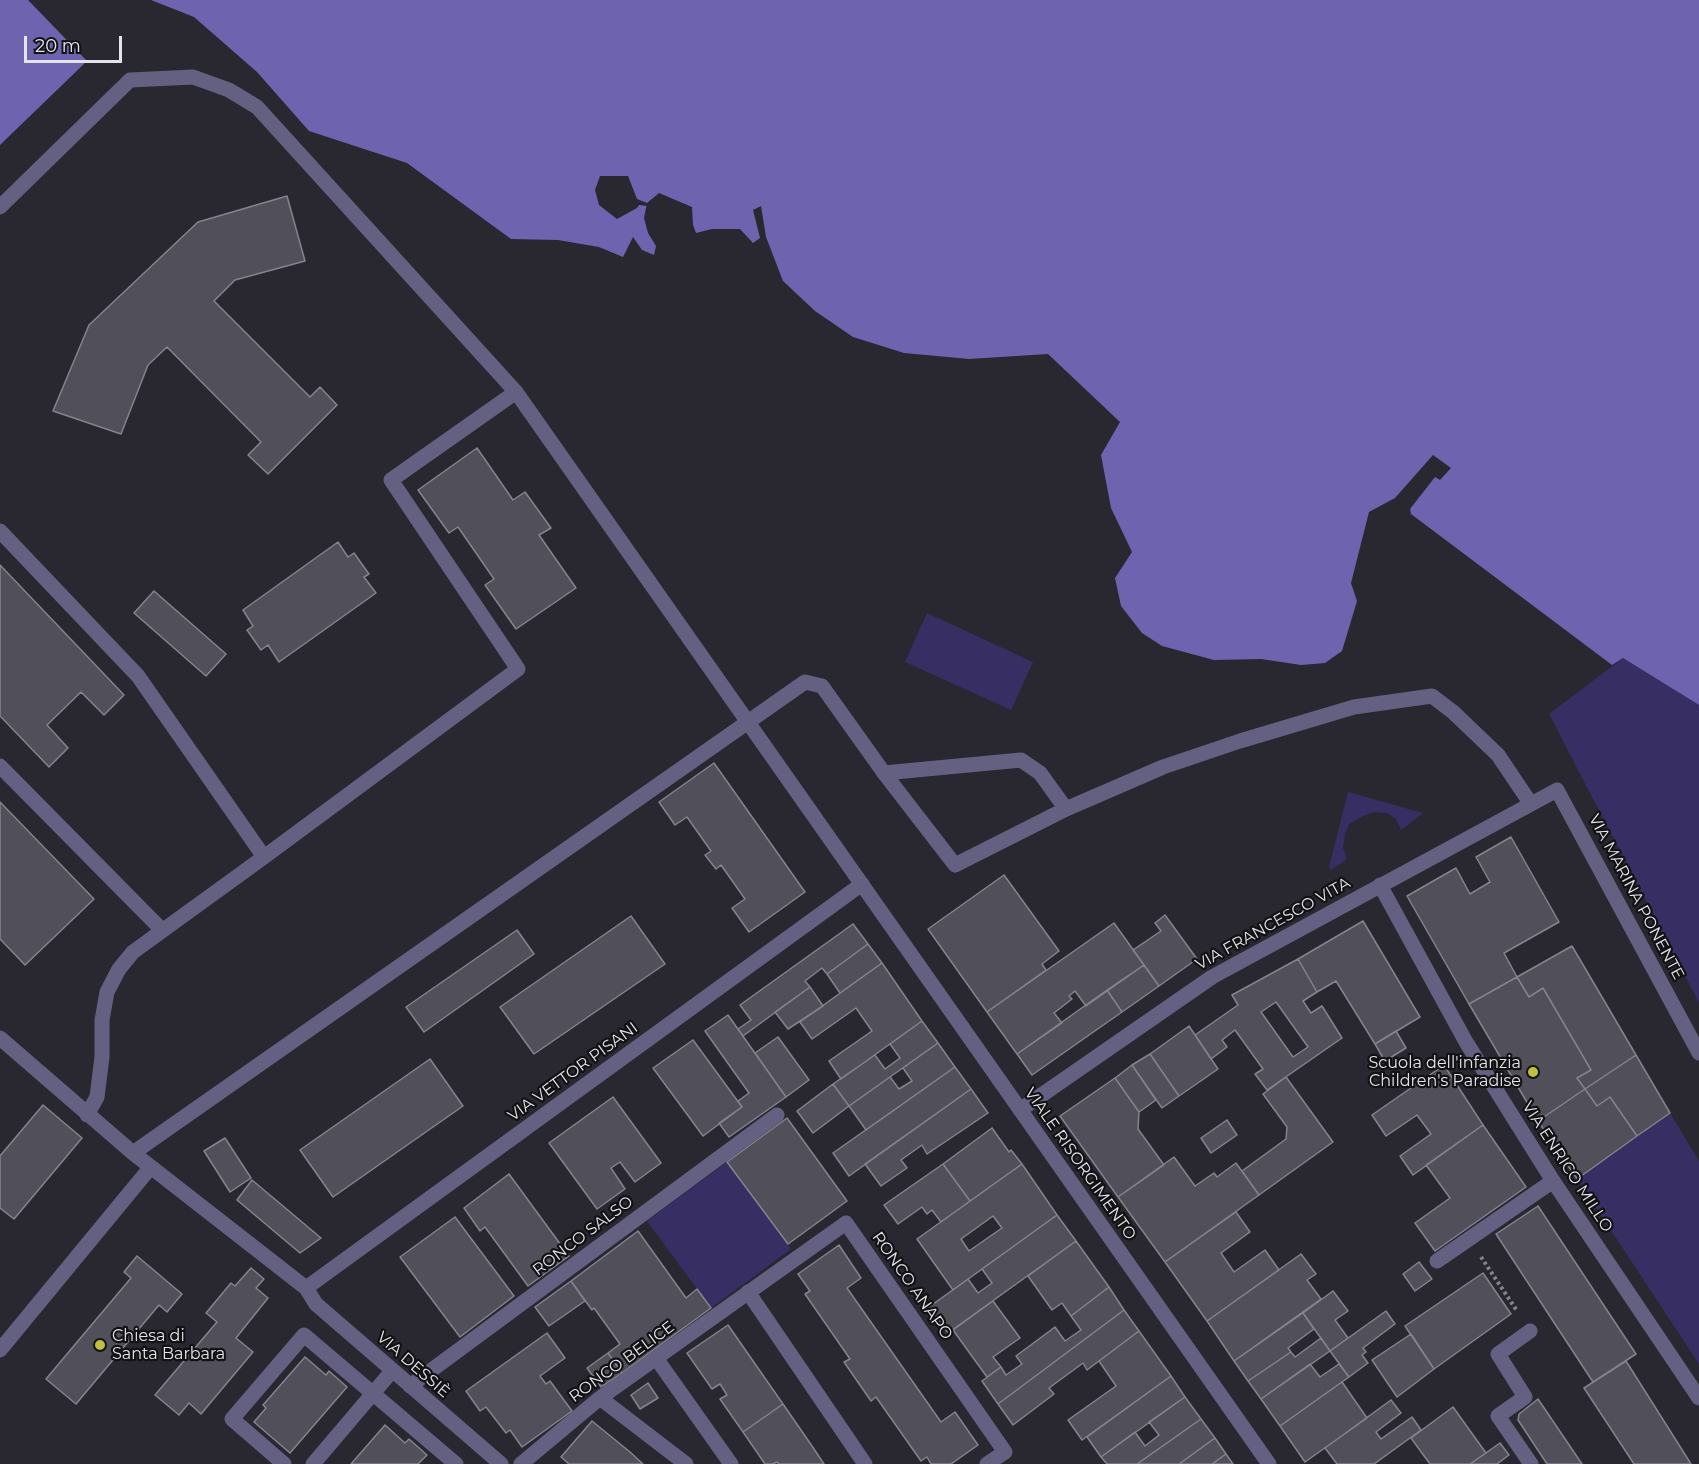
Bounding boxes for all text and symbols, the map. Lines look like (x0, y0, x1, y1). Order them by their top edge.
scale bar (27, 24, 124, 62)
text: 20 m (35, 35, 81, 57)
street label: VIA MARINA PONENTE (1584, 811, 1688, 983)
street label: VIA FRANCESCO VITA (1192, 873, 1354, 975)
street label: VIA VETTOR PISANI (504, 1018, 642, 1126)
place label: Scuola dell'infanzia Children's Paradise (1369, 1053, 1521, 1091)
marker: Scuola dell'infanzia Children's Paradise (1526, 1065, 1540, 1079)
street label: VIALE RISORGIMENTO (1020, 1084, 1140, 1244)
street label: VIA ENRICO MILLO (1518, 1098, 1616, 1236)
street label: RONCO SALSO (529, 1192, 637, 1280)
street label: RONCO ANAPO (868, 1228, 956, 1344)
street label: RONCO BELICE (566, 1317, 678, 1407)
place label: Chiesa di Santa Barbara (112, 1326, 225, 1364)
street label: VIA DESSIÈ (373, 1328, 453, 1402)
marker: Chiesa di Santa Barbara (93, 1338, 107, 1352)

